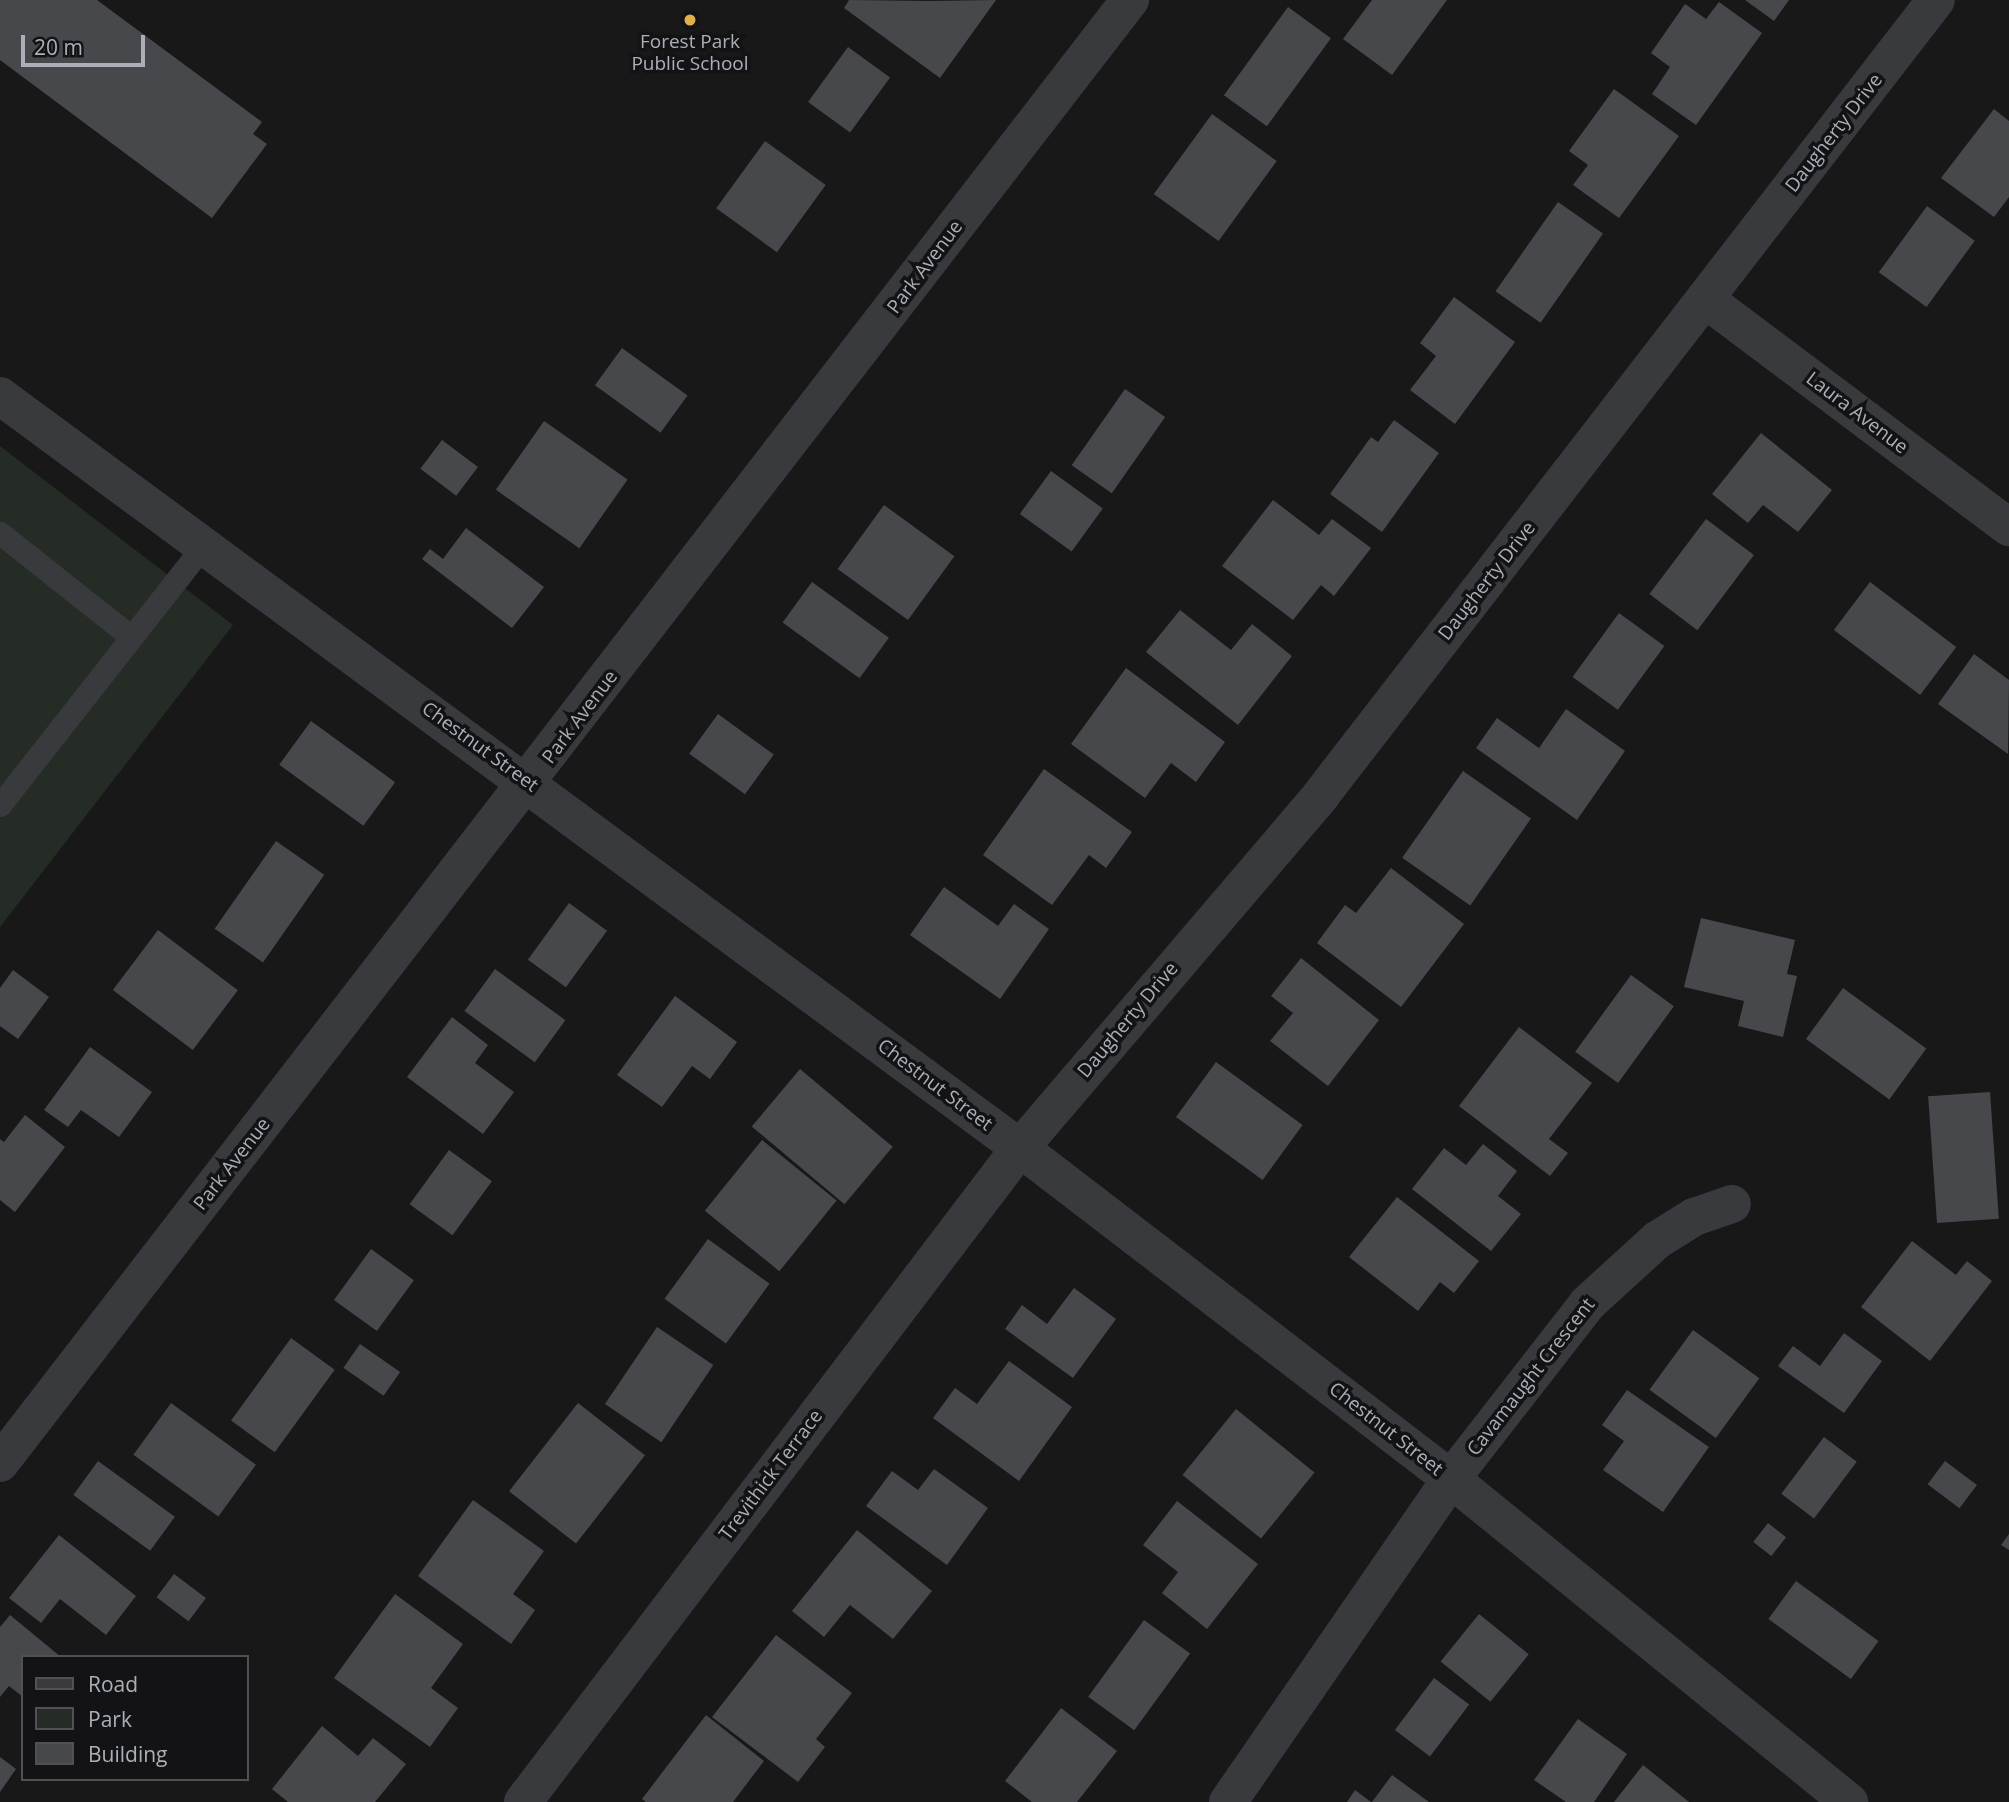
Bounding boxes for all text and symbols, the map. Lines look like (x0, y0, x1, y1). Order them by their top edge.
marker: Forest Park Public School (682, 12, 698, 28)
scale bar (24, 21, 149, 65)
place label: Forest Park Public School (631, 31, 749, 75)
text: 20 m (34, 33, 83, 61)
street label: Daugherty Drive (1781, 69, 1887, 197)
street label: Park Avenue (883, 216, 967, 318)
street label: Laura Avenue (1802, 367, 1912, 459)
street label: Daugherty Drive (1434, 517, 1540, 645)
street label: Park Avenue (538, 666, 622, 768)
street label: Chestnut Street (417, 697, 543, 797)
street label: Daugherty Drive (1073, 957, 1183, 1083)
street label: Chestnut Street (873, 1034, 997, 1136)
street label: Park Avenue (189, 1113, 275, 1215)
street label: Cavamaught Crescent (1462, 1294, 1600, 1460)
street label: Chestnut Street (1325, 1377, 1447, 1481)
street label: Trevithick Terrace (715, 1405, 827, 1545)
legend (21, 1655, 248, 1781)
text: Road (88, 1670, 138, 1698)
text: Park (88, 1705, 132, 1733)
text: Building (88, 1740, 167, 1768)

